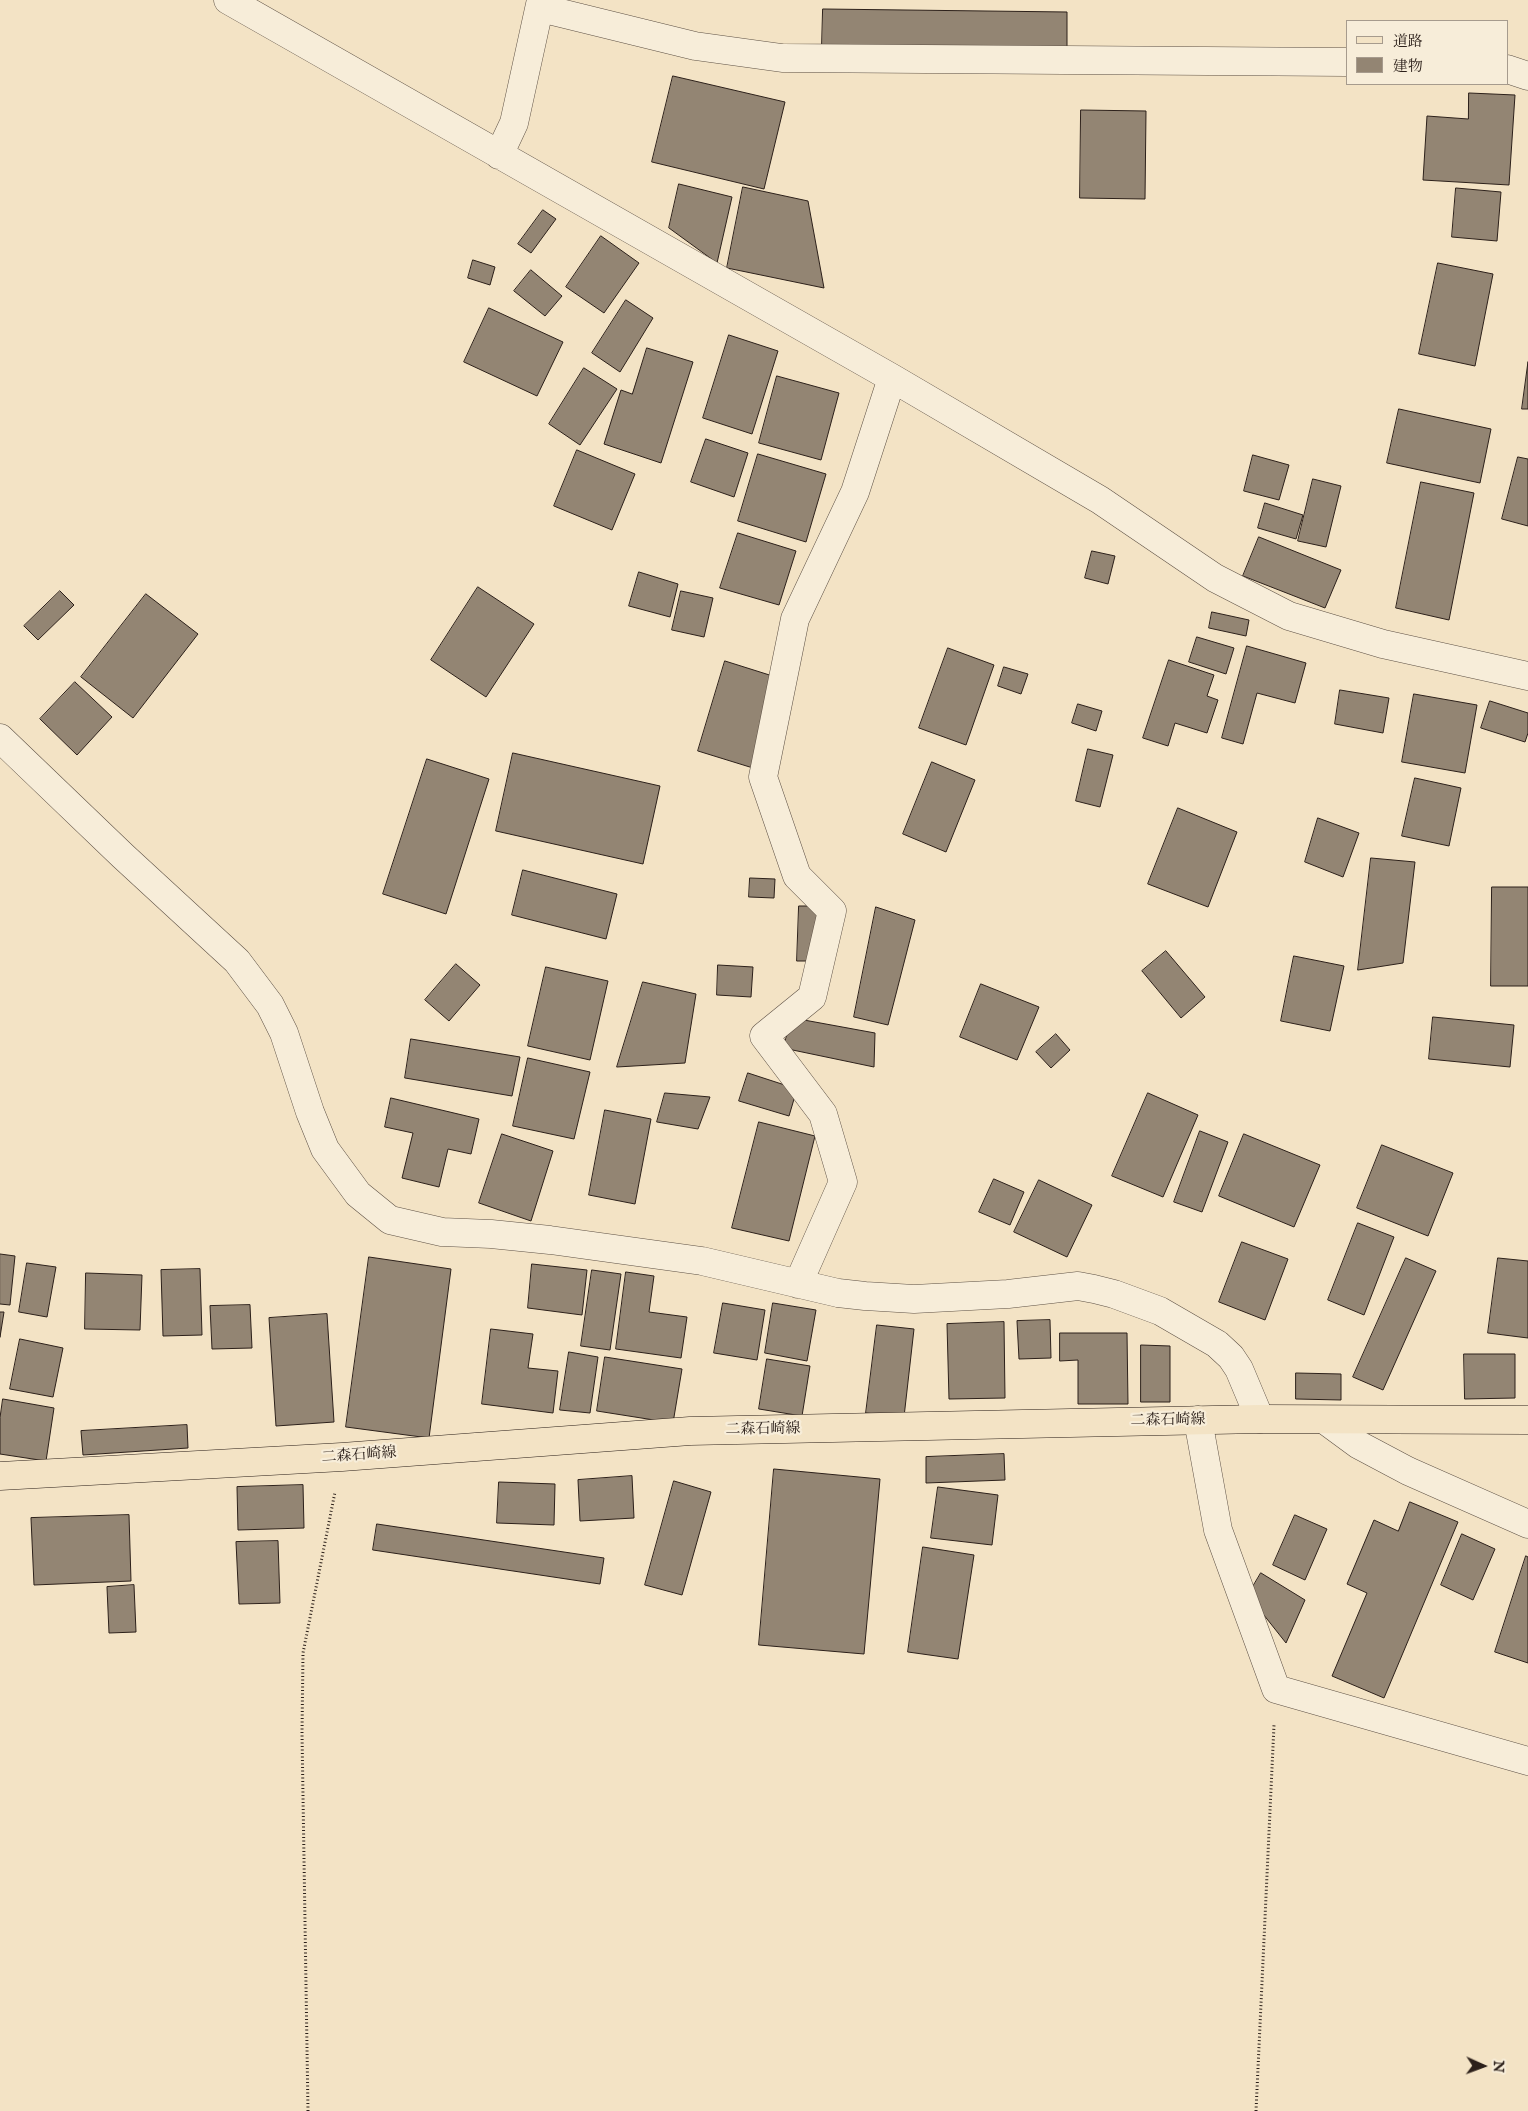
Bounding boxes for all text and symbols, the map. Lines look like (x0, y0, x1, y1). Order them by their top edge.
legend (1346, 20, 1508, 85)
text: 道路 (1393, 32, 1423, 51)
text: 建物 (1393, 57, 1423, 76)
street label: 二森石崎線 (1130, 1411, 1206, 1431)
street label: 二森石崎線 (725, 1420, 801, 1440)
street label: 二森石崎線 (321, 1444, 397, 1468)
north arrow (1458, 2041, 1508, 2091)
text: N (1489, 2060, 1507, 2073)

